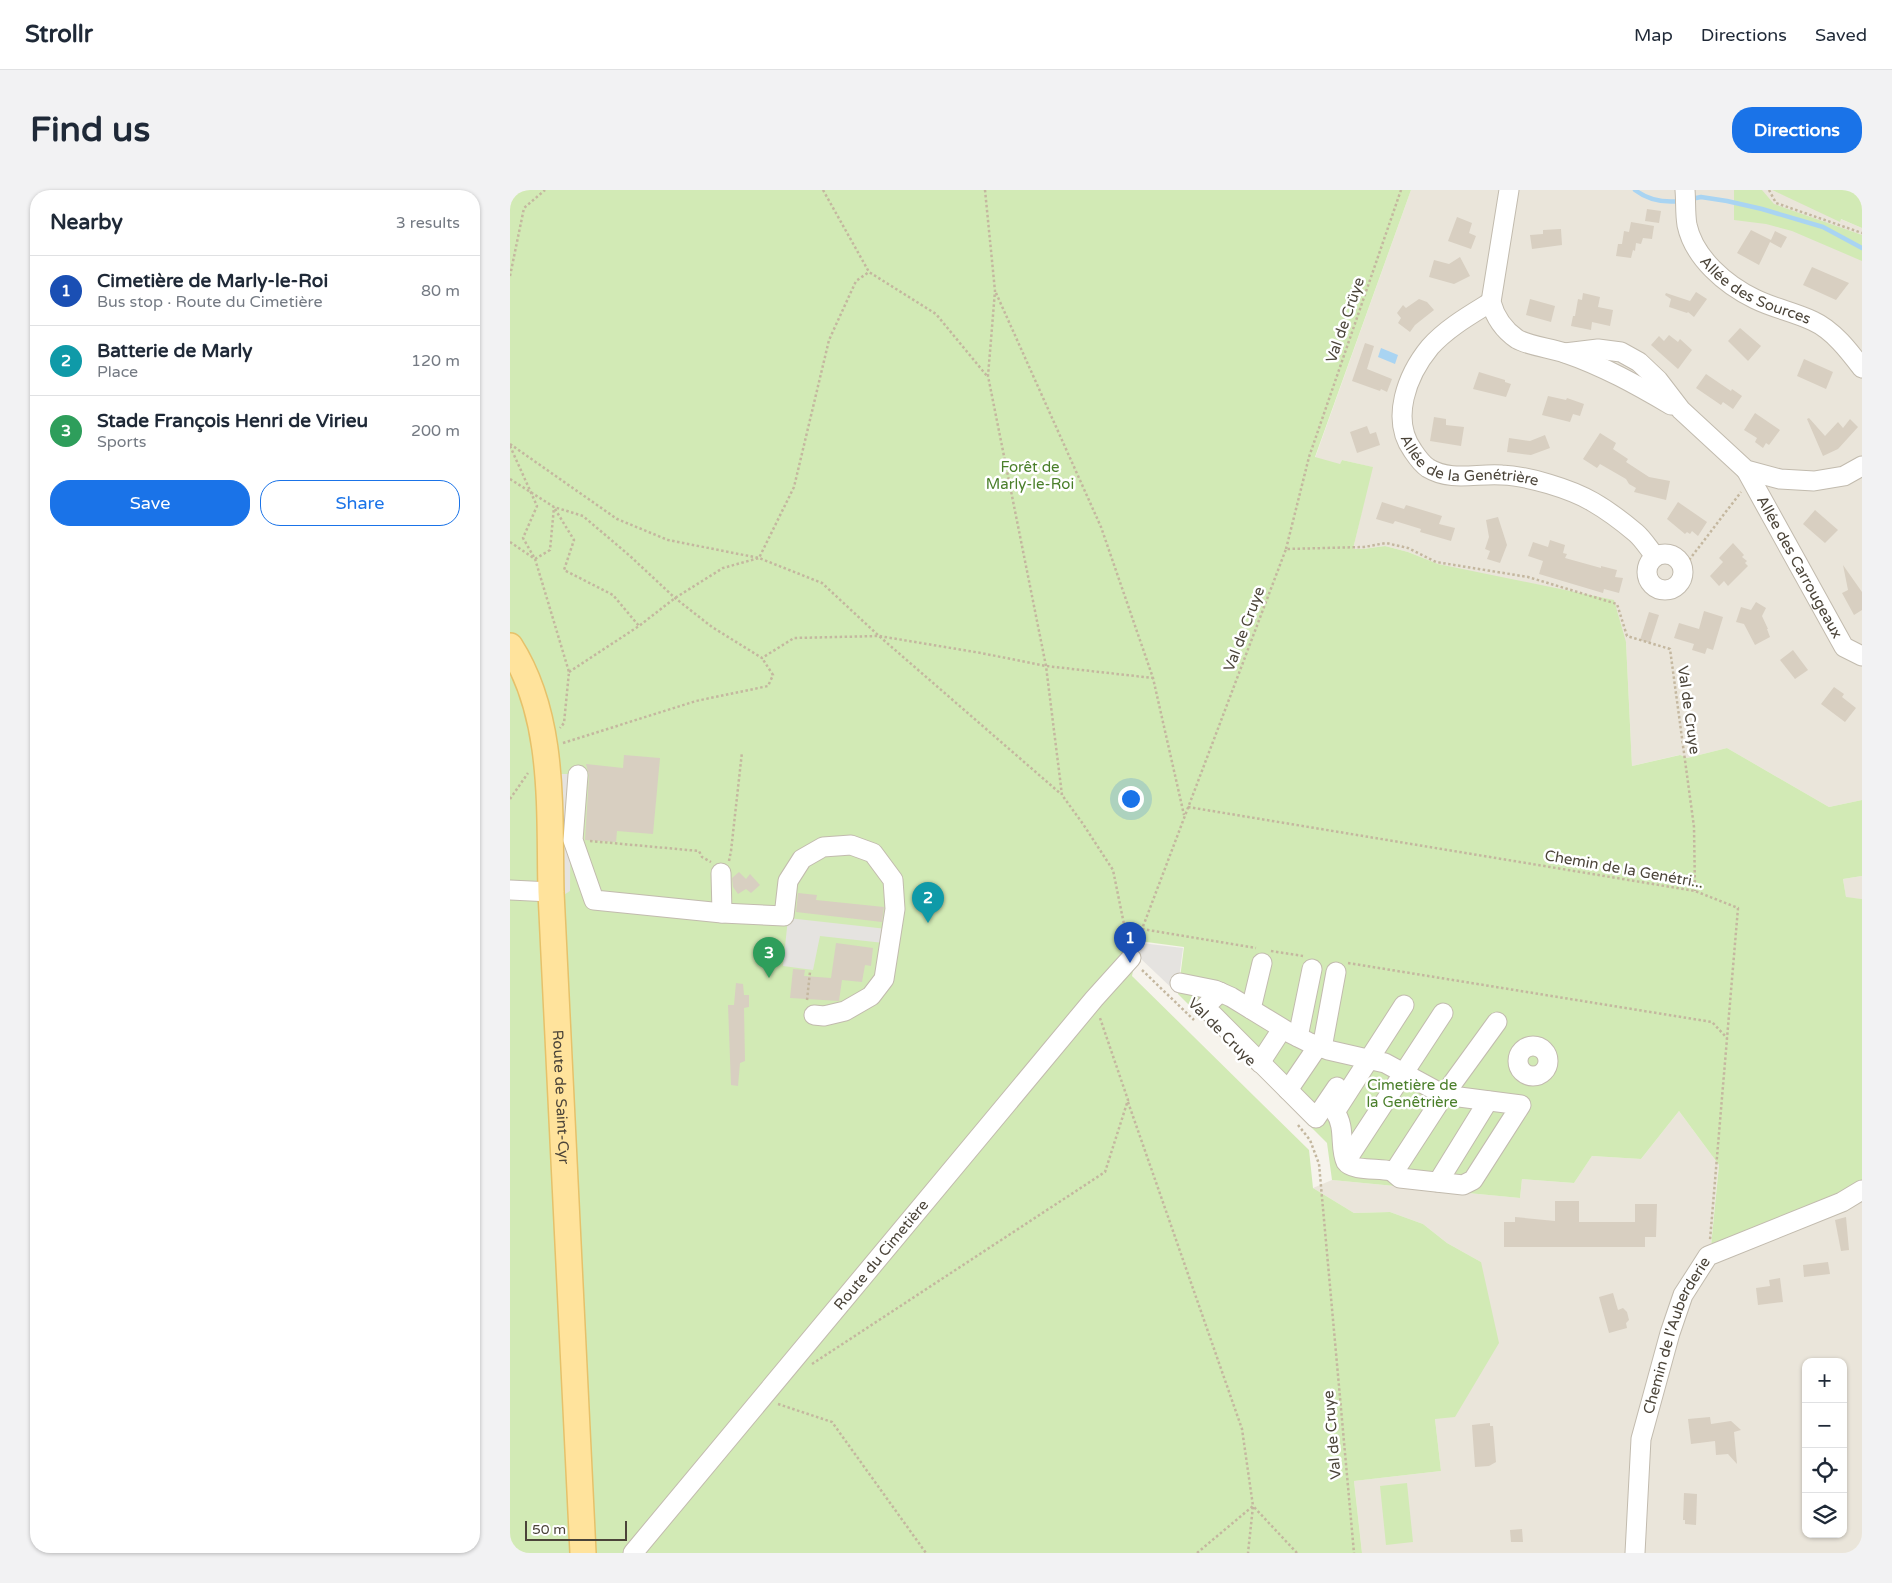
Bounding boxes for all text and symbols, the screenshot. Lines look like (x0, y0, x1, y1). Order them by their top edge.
text: Strollr (25, 20, 93, 49)
text: Map (1634, 24, 1673, 46)
text: Directions (1701, 24, 1787, 46)
text: Saved (1815, 24, 1867, 46)
button: Directions (1732, 107, 1862, 153)
text: Find us (30, 109, 150, 151)
text: Nearby (50, 210, 123, 235)
text: 3 results (396, 213, 460, 233)
street label: Allée des Sources (1696, 252, 1814, 328)
text: Cimetière de Marly-le-Roi (97, 270, 328, 292)
street label: Val de Crüye (1322, 275, 1368, 365)
text: 1 (61, 281, 71, 301)
text: 80 m (421, 281, 460, 301)
text: Bus stop · Route du Cimetière (97, 292, 323, 312)
text: Batterie de Marly (97, 340, 252, 362)
text: 2 (61, 351, 71, 371)
text: 120 m (411, 351, 460, 371)
text: Place (97, 362, 138, 382)
text: Stade François Henri de Virieu (97, 410, 368, 432)
text: 3 (61, 421, 71, 441)
text: 200 m (411, 421, 460, 441)
text: Sports (97, 432, 146, 452)
street label: Allée de la Genétrière (1397, 432, 1540, 490)
park label: Forêt de Marly-le-Roi (986, 458, 1074, 493)
button: Save (50, 480, 250, 526)
button: Share (260, 480, 460, 526)
street label: Allée des Carrougeaux (1753, 493, 1846, 642)
street label: Val de Cruye (1220, 584, 1268, 674)
street label: Val de Cruye (1674, 665, 1704, 755)
your location (1118, 786, 1144, 812)
street label: Chemin de la Genétri... (1543, 846, 1705, 892)
pin: 2 (912, 882, 944, 923)
pin: 1 (1114, 922, 1146, 963)
pin: 3 (753, 937, 785, 978)
street label: Val de Cruye (1184, 994, 1260, 1070)
street label: Route de Saint-Cyr (549, 1029, 573, 1165)
park label: Cimetière de la Genêtrière (1366, 1076, 1458, 1111)
street label: Route du Cimetière (830, 1196, 932, 1314)
street label: Chemin de l'Auberderie (1639, 1254, 1714, 1416)
map controls (1802, 1358, 1847, 1538)
button: + (1802, 1358, 1847, 1403)
street label: Val de Cruye (1319, 1390, 1345, 1480)
button: − (1802, 1403, 1847, 1448)
button: locate (1802, 1448, 1847, 1493)
button: layers (1802, 1493, 1847, 1538)
scale bar (525, 1518, 628, 1541)
text: 50 m (532, 1521, 566, 1538)

